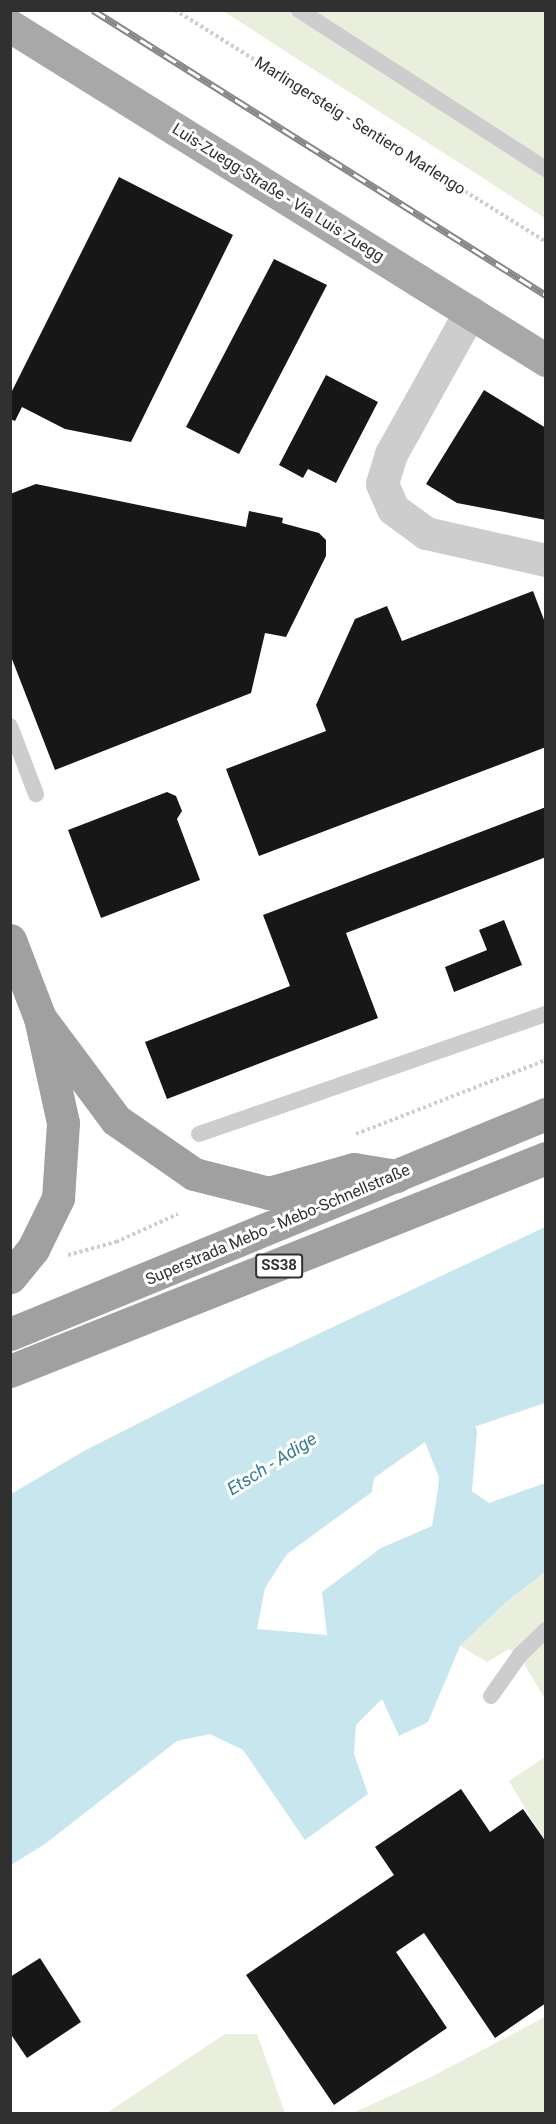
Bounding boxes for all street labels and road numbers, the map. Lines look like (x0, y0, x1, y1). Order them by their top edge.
street label: Marlingersteig - Sentiero Marlengo (251, 53, 469, 199)
street label: Luis-Zuegg-Straße - Via Luis Zuegg (168, 120, 388, 266)
street label: Superstrada Mebo - Mebo-Schnellstraße (143, 1160, 413, 1290)
road number: SS38 (255, 1254, 303, 1278)

